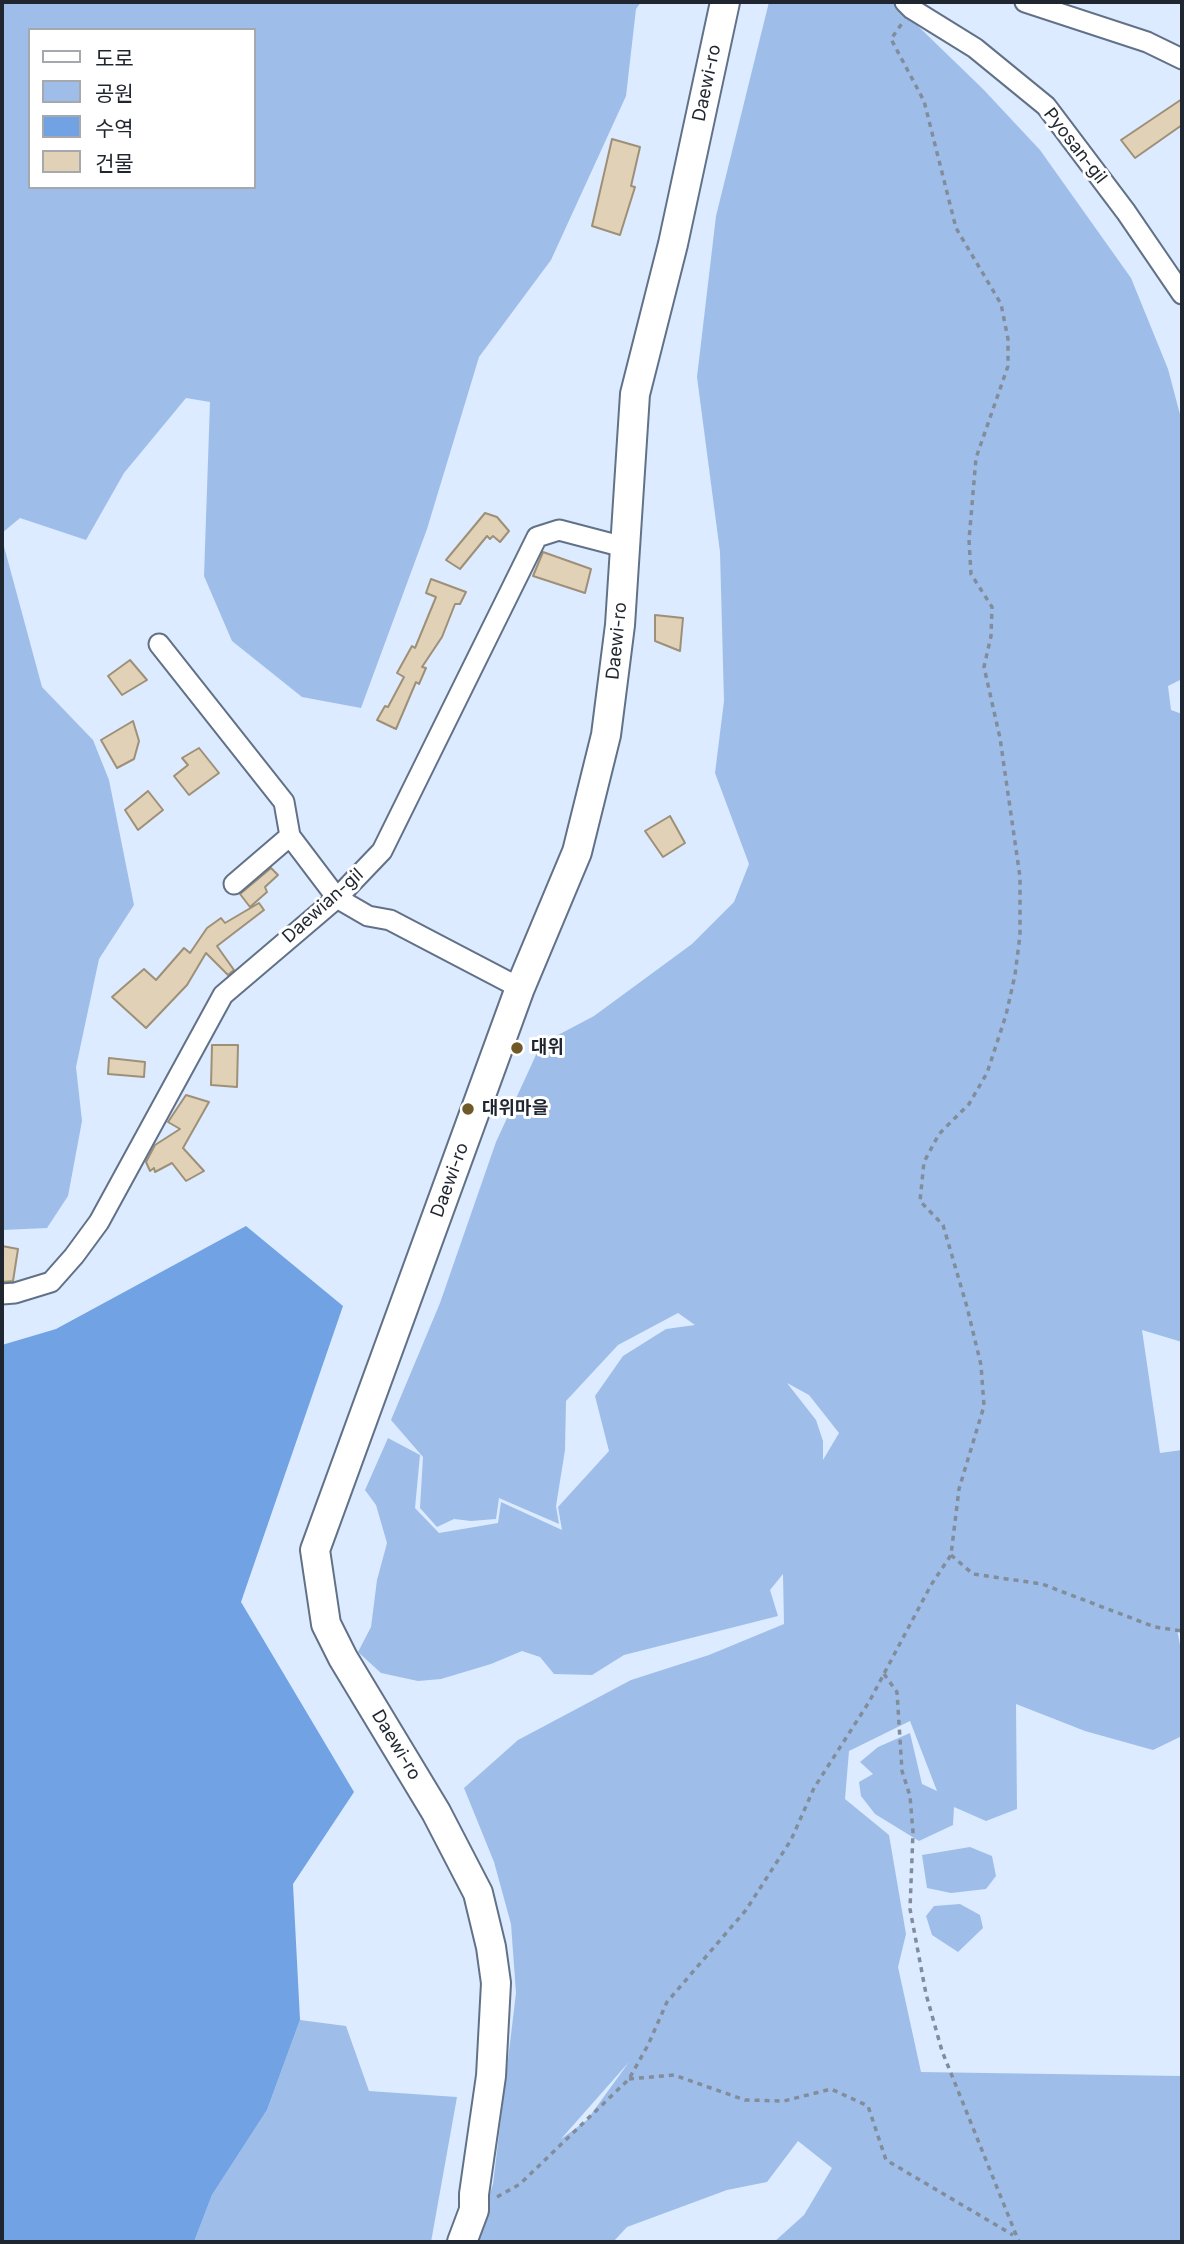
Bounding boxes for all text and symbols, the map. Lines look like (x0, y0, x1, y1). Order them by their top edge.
legend (28, 28, 256, 189)
street label: Daewi-ro (688, 43, 726, 123)
text: 도로 (95, 46, 134, 71)
text: 공원 (95, 81, 134, 106)
street label: Pyosan-gil (1039, 104, 1111, 188)
text: 수역 (95, 116, 134, 141)
text: 건물 (95, 151, 134, 176)
street label: Daewi-ro (602, 601, 632, 681)
street label: Daewian-gil (278, 864, 368, 948)
place label: 대위 (531, 1037, 564, 1059)
marker: 대위 (509, 1040, 525, 1056)
place label: 대위마을 (482, 1098, 548, 1120)
marker: 대위마을 (460, 1101, 476, 1117)
street label: Daewi-ro (427, 1140, 473, 1220)
street label: Daewi-ro (367, 1706, 425, 1784)

